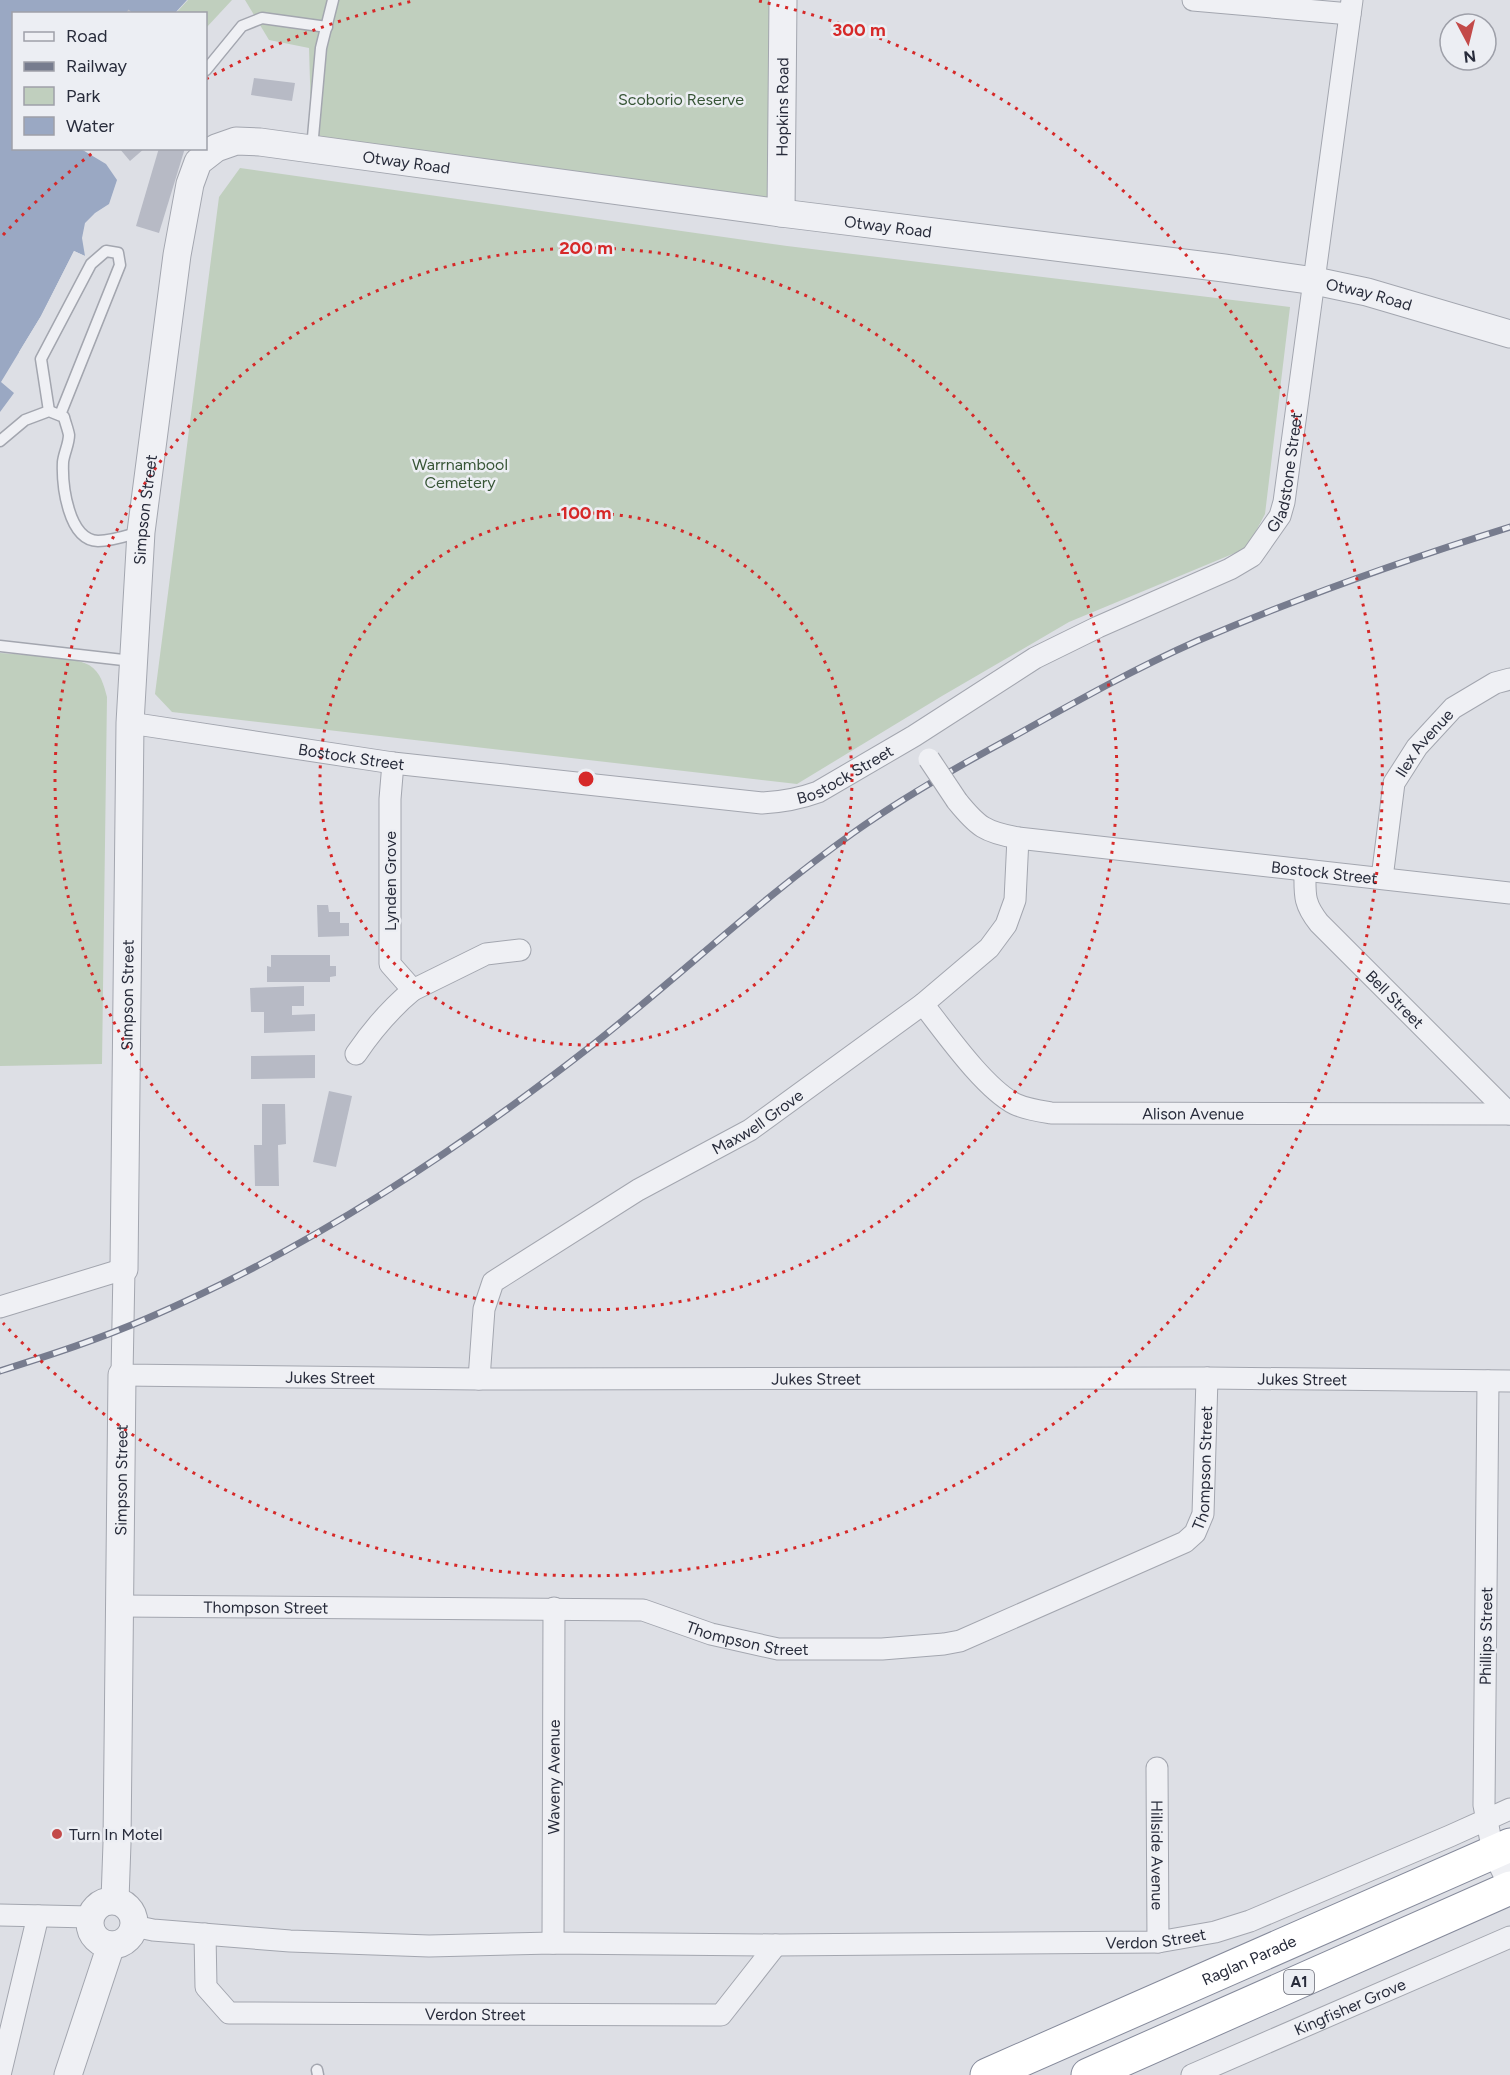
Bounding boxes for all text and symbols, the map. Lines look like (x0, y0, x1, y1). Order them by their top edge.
legend (12, 12, 207, 150)
north arrow (1438, 12, 1498, 72)
text: 300 m (832, 19, 886, 41)
text: Road (66, 25, 107, 47)
text: N (1462, 46, 1477, 67)
text: Railway (66, 55, 128, 77)
street label: Hopkins Road (772, 57, 792, 157)
text: Park (66, 85, 101, 107)
park label: Scoborio Reserve (618, 90, 744, 109)
text: Water (66, 115, 114, 137)
street label: Otway Road (361, 147, 451, 177)
street label: Otway Road (843, 211, 933, 241)
text: 200 m (559, 237, 613, 259)
street label: Otway Road (1324, 274, 1414, 314)
street label: Gladstone Street (1262, 411, 1306, 536)
street label: Simpson Street (130, 453, 161, 565)
park label: Warrnambool Cemetery (412, 455, 508, 492)
text: 100 m (561, 502, 611, 524)
street label: Ilex Avenue (1391, 705, 1457, 780)
street label: Bostock Street (297, 739, 405, 774)
street label: Bostock Street (794, 741, 896, 808)
centre of rings (576, 769, 596, 789)
street label: Lynden Grove (381, 831, 400, 931)
street label: Bostock Street (1270, 857, 1379, 888)
street label: Simpson Street (117, 939, 137, 1051)
street label: Bell Street (1362, 966, 1428, 1032)
street label: Maxwell Grove (709, 1085, 807, 1158)
street label: Alison Avenue (1142, 1104, 1244, 1123)
street label: Jukes Street (285, 1367, 375, 1387)
street label: Jukes Street (771, 1369, 861, 1388)
street label: Jukes Street (1257, 1369, 1347, 1389)
street label: Thompson Street (1188, 1406, 1216, 1533)
street label: Simpson Street (111, 1424, 131, 1536)
street label: Phillips Street (1476, 1587, 1496, 1685)
street label: Thompson Street (204, 1597, 328, 1617)
street label: Thompson Street (684, 1617, 809, 1659)
street label: Waveny Avenue (544, 1719, 563, 1835)
street label: Hillside Avenue (1148, 1800, 1167, 1910)
place label: Turn In Motel (69, 1825, 163, 1844)
marker: Turn In Motel (50, 1827, 64, 1841)
street label: Verdon Street (1105, 1924, 1207, 1952)
street label: Raglan Parade (1199, 1931, 1299, 1989)
road number: A1 (1284, 1970, 1314, 1994)
street label: Kingfisher Grove (1291, 1974, 1409, 2039)
street label: Verdon Street (425, 2004, 526, 2024)

